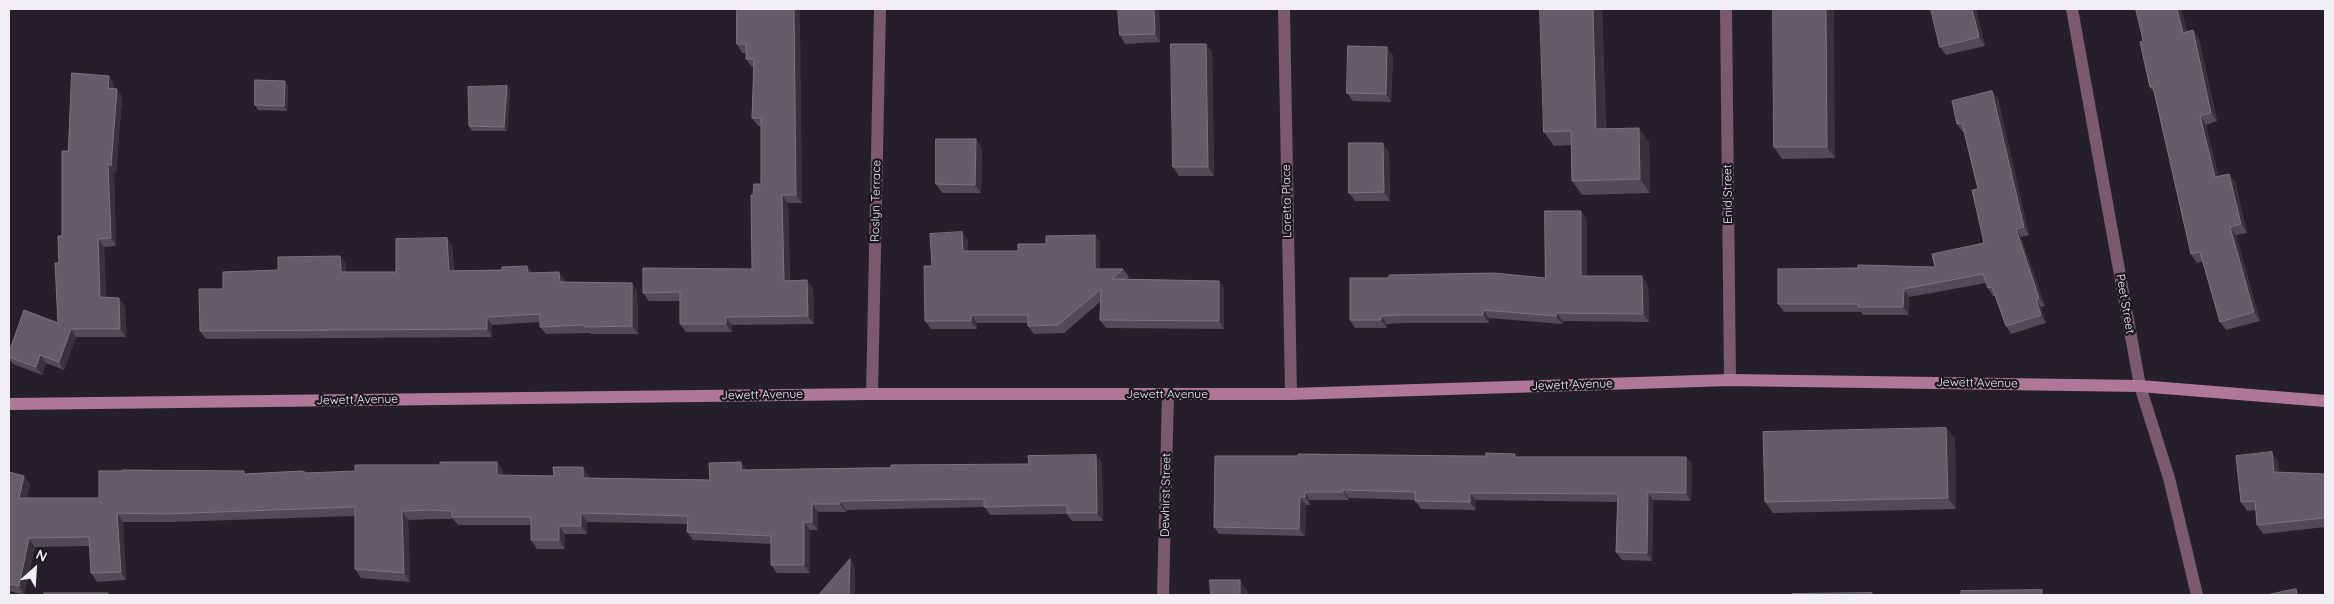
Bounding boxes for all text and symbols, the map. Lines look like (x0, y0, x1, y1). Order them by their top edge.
street label: Roslyn Terrace (868, 160, 884, 242)
street label: Loretta Place (1279, 164, 1295, 238)
street label: Enid Street (1720, 164, 1736, 224)
street label: Peet Street (2113, 273, 2137, 335)
street label: Jewett Avenue (1936, 375, 2018, 391)
street label: Jewett Avenue (1531, 376, 1613, 394)
street label: Jewett Avenue (721, 387, 803, 403)
street label: Jewett Avenue (1126, 387, 1208, 401)
street label: Jewett Avenue (316, 392, 398, 408)
street label: Dewhirst Street (1158, 453, 1174, 537)
north arrow (10, 544, 60, 594)
text: N (33, 545, 50, 566)

